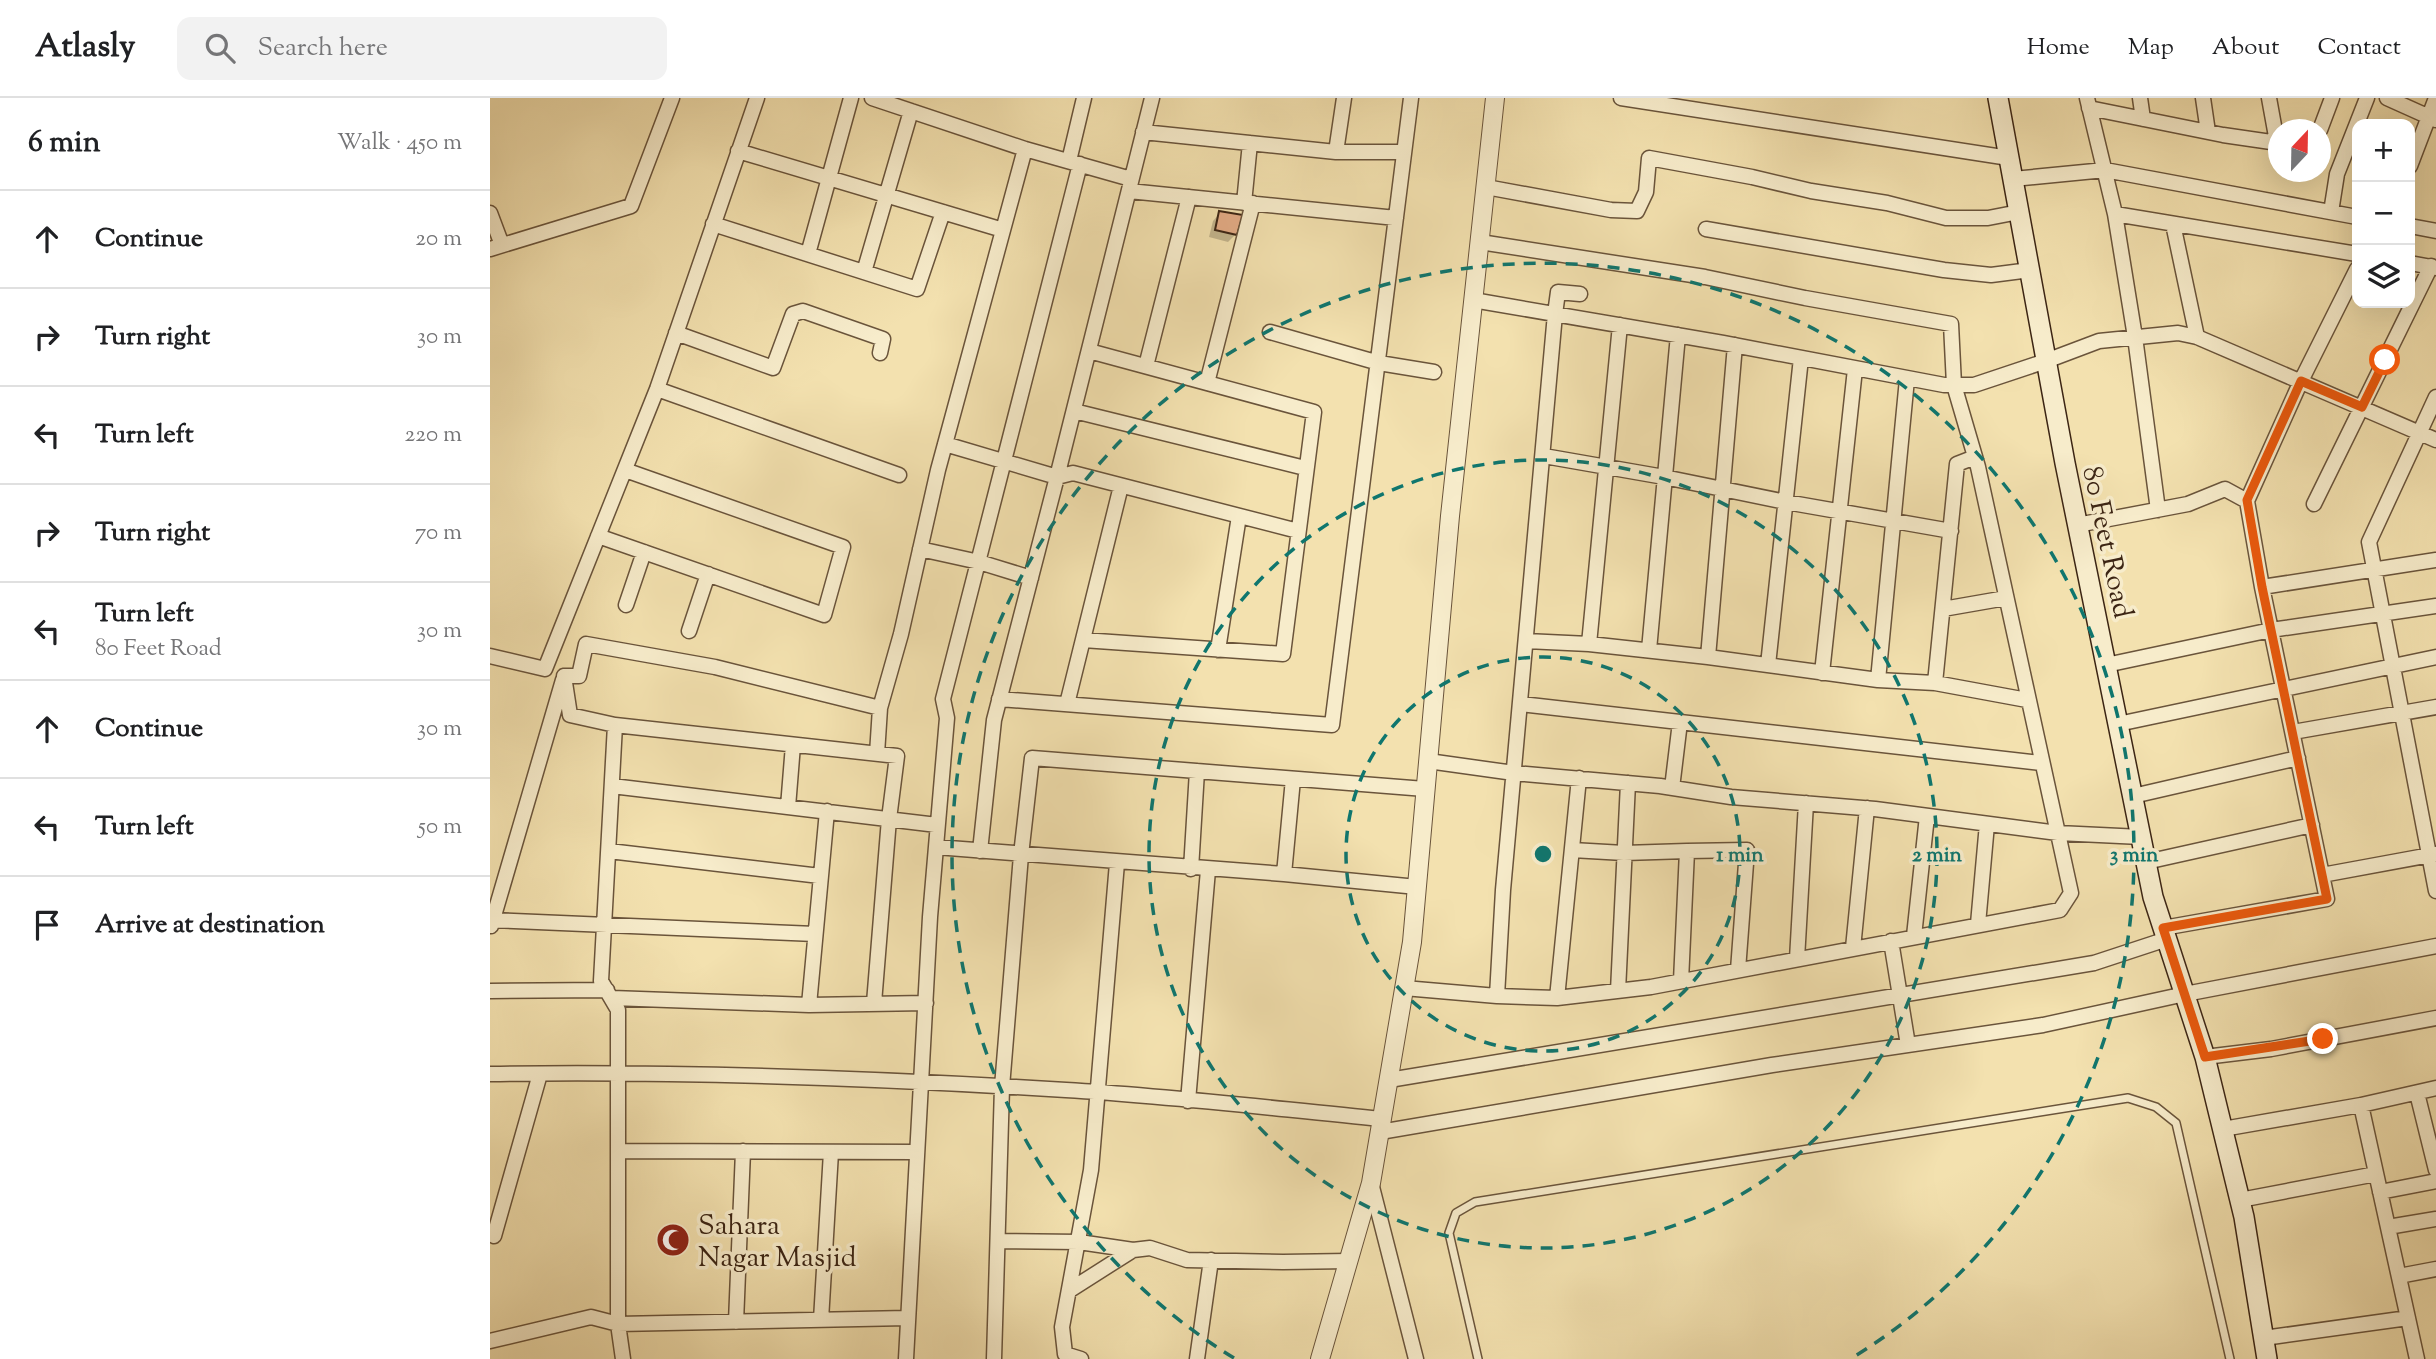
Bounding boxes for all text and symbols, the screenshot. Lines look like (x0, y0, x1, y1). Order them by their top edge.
search box (177, 17, 667, 80)
text: Atlasly (35, 24, 135, 72)
icon: search (201, 29, 239, 67)
text: Search here (257, 30, 388, 67)
text: Home (2027, 31, 2090, 65)
text: Map (2128, 31, 2174, 65)
text: About (2212, 31, 2279, 65)
text: Contact (2317, 31, 2401, 65)
north arrow (2268, 119, 2331, 182)
map controls (2352, 119, 2415, 308)
button: + (2352, 119, 2415, 182)
text: 6 min (28, 122, 100, 165)
text: Walk · 450 m (337, 127, 462, 160)
button: − (2352, 182, 2415, 245)
icon: ahead (28, 220, 66, 258)
text: Continue (95, 221, 203, 258)
text: 20 m (415, 223, 462, 256)
button: layers (2352, 245, 2415, 308)
icon: right (28, 318, 66, 356)
text: Turn right (95, 319, 210, 356)
text: 30 m (417, 321, 462, 354)
route start (2369, 344, 2400, 375)
icon: left (28, 416, 66, 454)
text: Turn left (95, 417, 194, 454)
text: 220 m (404, 419, 462, 452)
street label: 80 Feet Road (2070, 463, 2142, 622)
icon: right (28, 514, 66, 552)
text: Turn right (95, 515, 210, 552)
text: 70 m (415, 517, 462, 550)
text: Turn left (95, 596, 194, 633)
icon: left (28, 612, 66, 650)
text: 30 m (417, 615, 462, 648)
text: 80 Feet Road (95, 633, 222, 666)
icon: ahead (28, 710, 66, 748)
text: Continue (95, 711, 203, 748)
text: 30 m (417, 713, 462, 746)
icon: left (28, 808, 66, 846)
text: Turn left (95, 809, 194, 846)
text: 50 m (418, 811, 462, 844)
text: 1 min (1716, 841, 1764, 871)
text: 2 min (1912, 841, 1963, 871)
text: 3 min (2110, 841, 2159, 871)
centre of rings (1531, 842, 1555, 866)
icon: arrive (28, 906, 66, 944)
text: Arrive at destination (95, 907, 325, 944)
route end (2307, 1023, 2338, 1054)
place label: Sahara Nagar Masjid (698, 1207, 857, 1279)
mosque icon: Sahara Nagar Masjid (654, 1221, 692, 1259)

